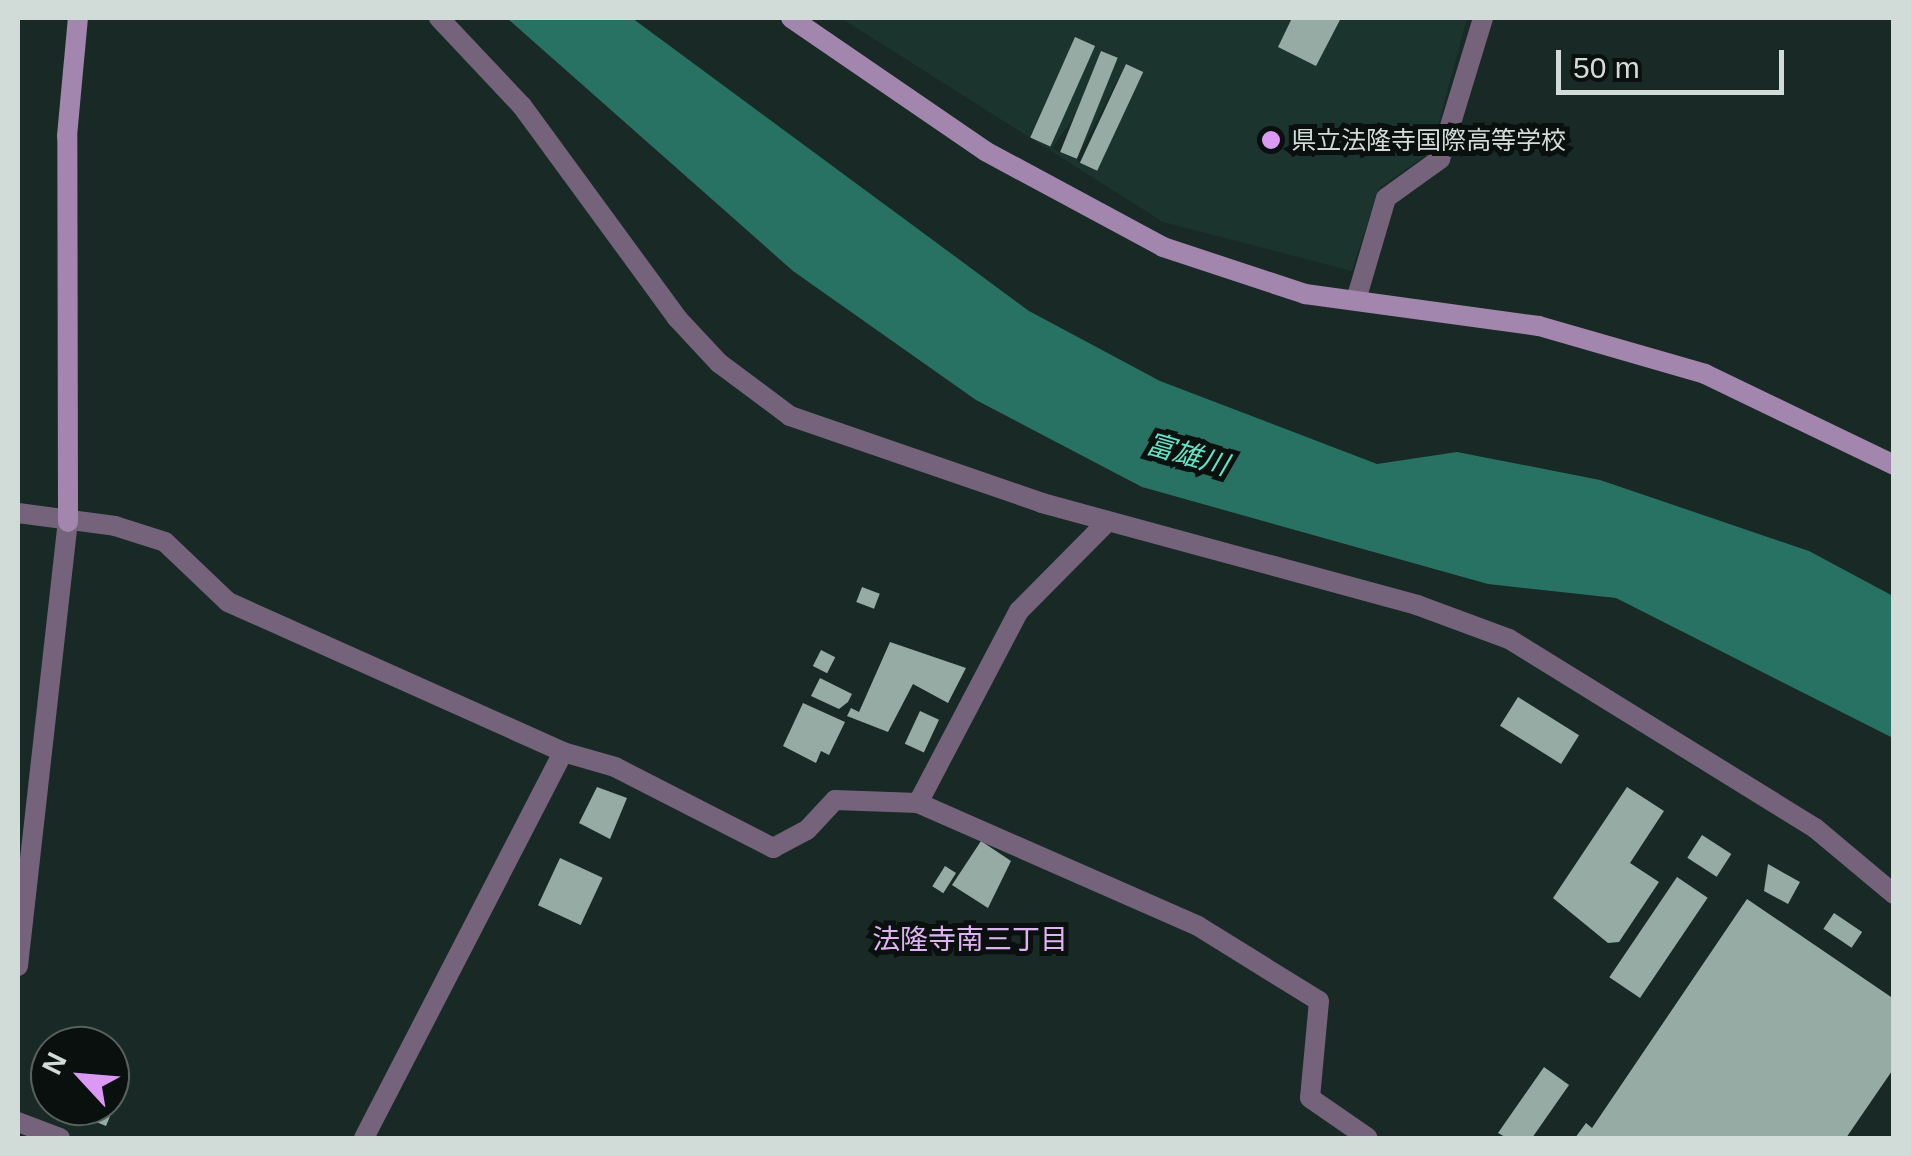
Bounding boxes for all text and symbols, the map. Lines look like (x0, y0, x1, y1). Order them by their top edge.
scale bar (1561, 30, 1788, 92)
text: 50 m (1573, 51, 1640, 84)
place label: 県立法隆寺国際高等学校 (1291, 125, 1566, 155)
marker: 県立法隆寺国際高等学校 (1260, 129, 1282, 151)
water label: 富雄川 (1142, 427, 1232, 483)
district label: 法隆寺南三丁目 (872, 923, 1068, 957)
north arrow (30, 1026, 130, 1126)
text: N (36, 1048, 73, 1079)

